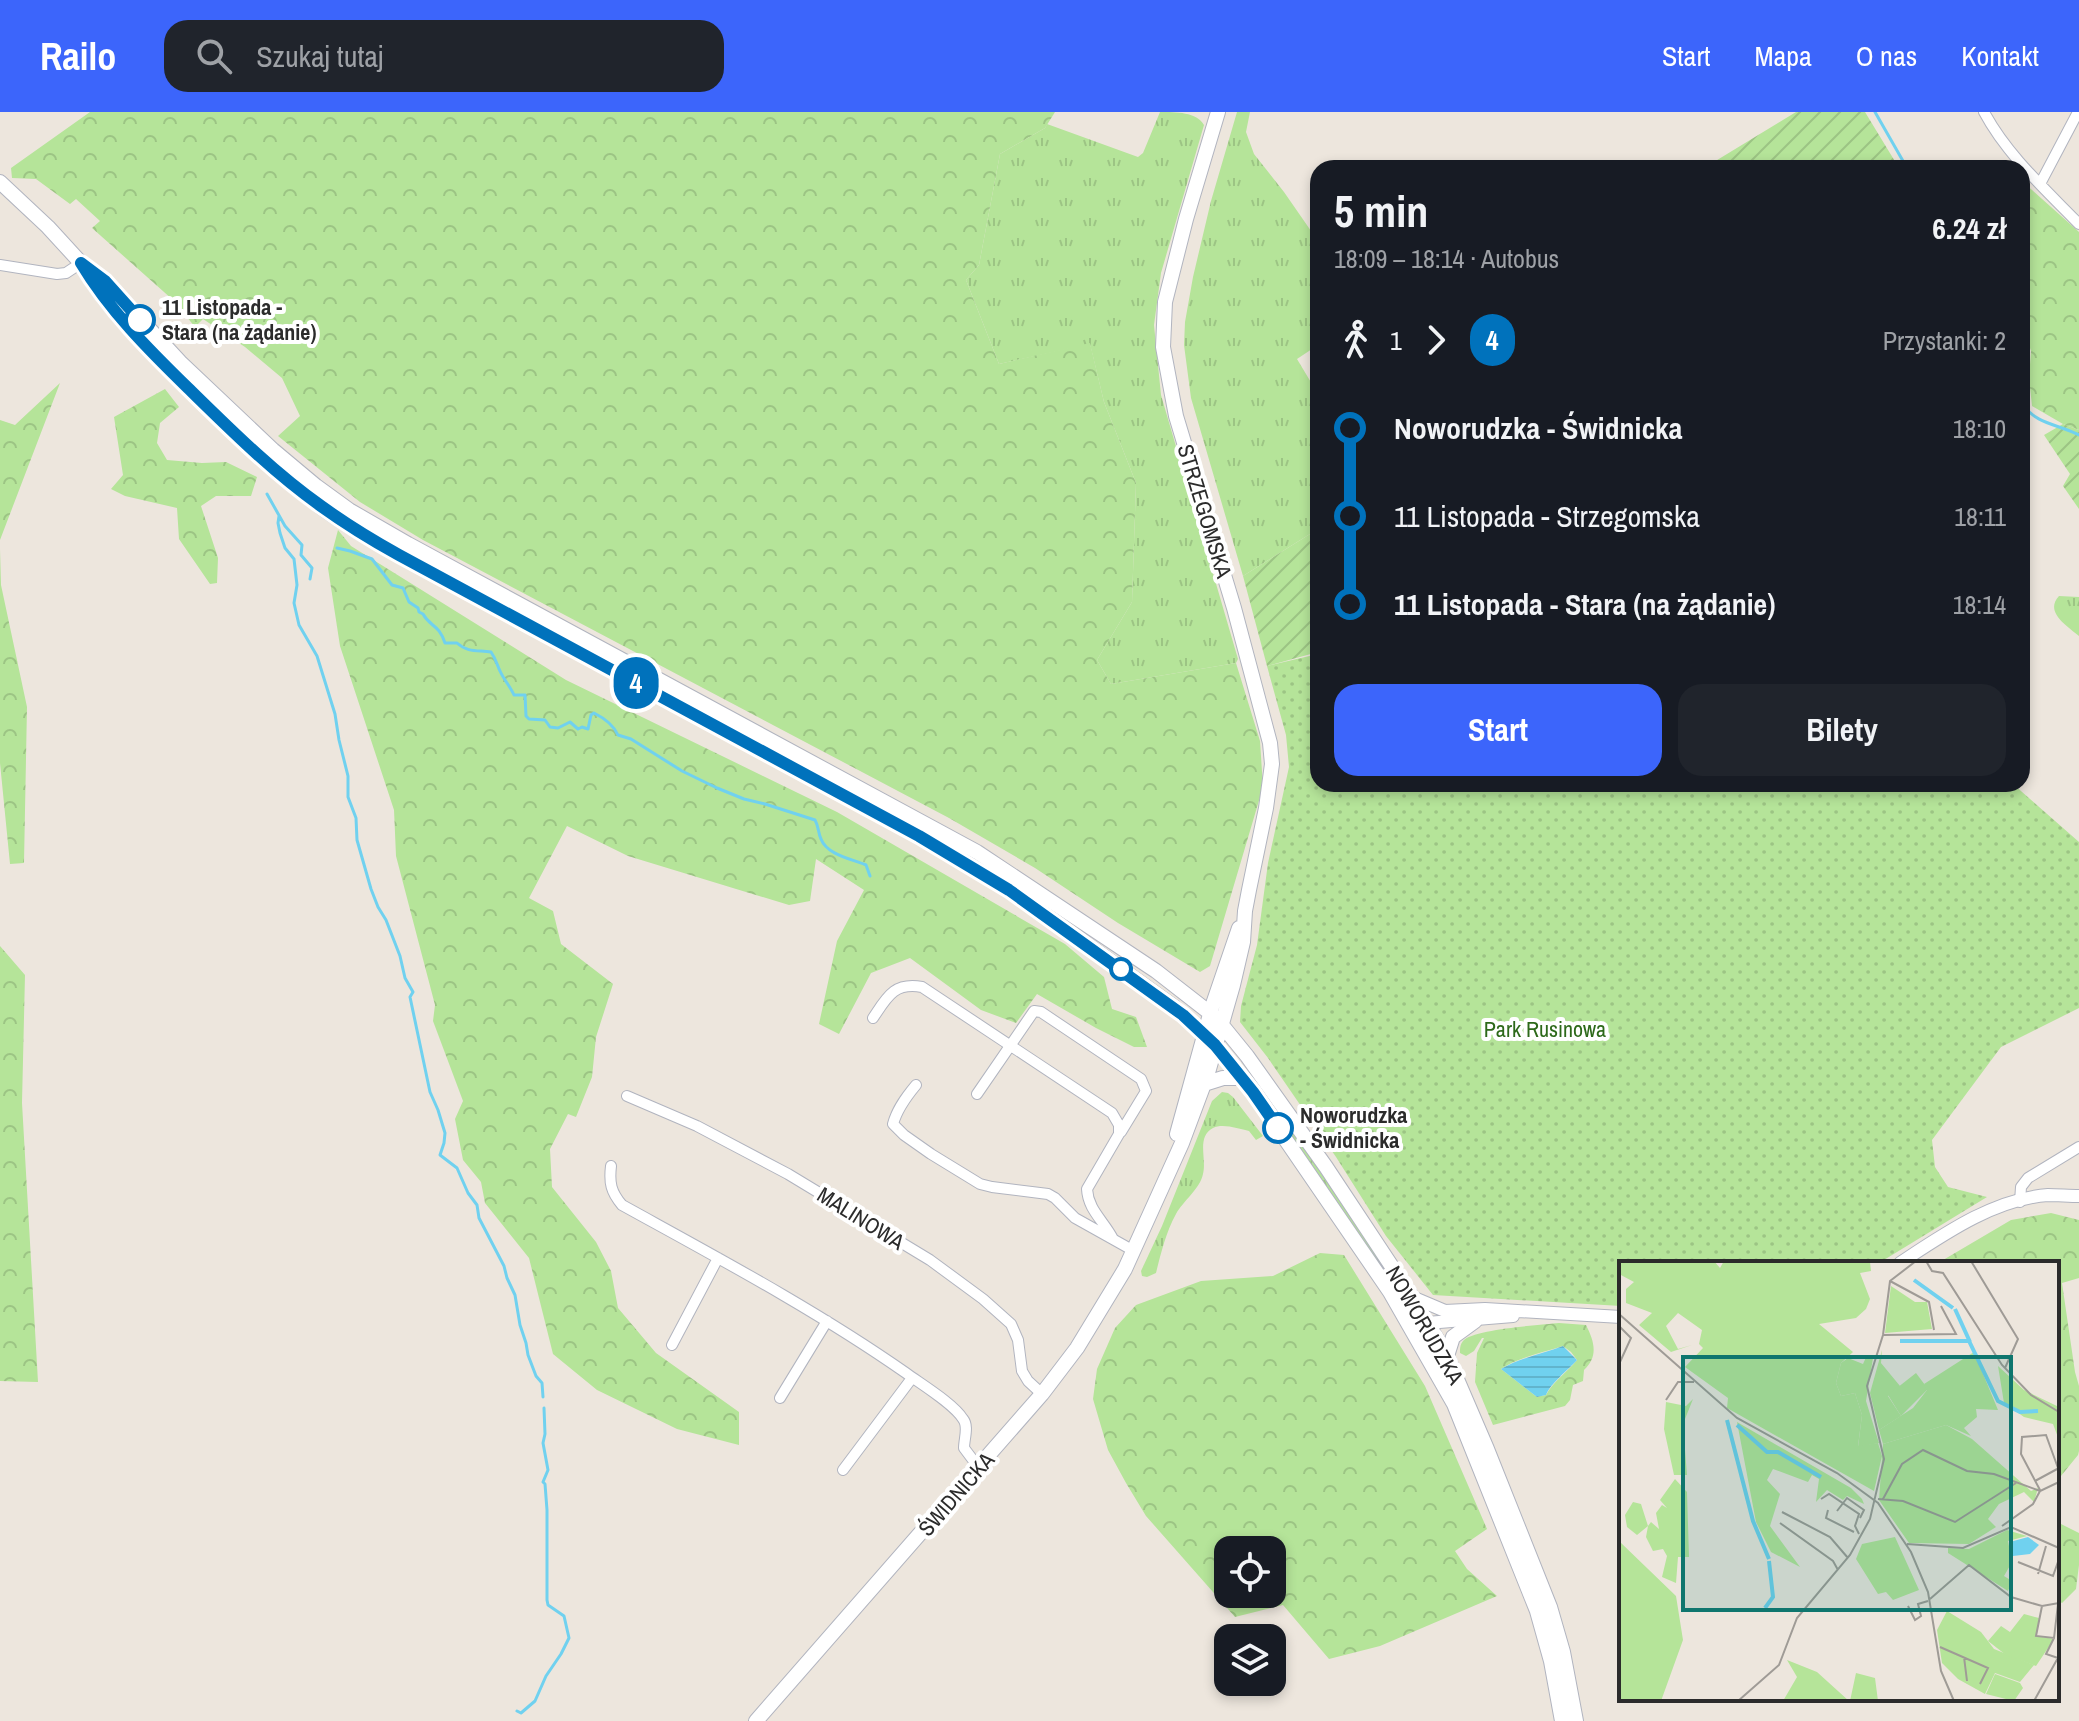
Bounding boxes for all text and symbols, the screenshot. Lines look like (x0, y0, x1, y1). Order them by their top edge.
search box (164, 20, 724, 92)
text: Railo (40, 31, 116, 82)
icon: search (192, 34, 236, 78)
text: Szukaj tutaj (256, 36, 383, 76)
text: Start (1662, 37, 1710, 75)
text: Mapa (1754, 37, 1812, 75)
text: O nas (1856, 37, 1917, 75)
text: Kontakt (1961, 37, 2039, 75)
text: 5 min (1334, 181, 1428, 241)
text: 6.24 zł (1932, 208, 2006, 248)
text: 18:09 – 18:14 · Autobus (1334, 241, 1559, 276)
place label: 11 Listopada - Stara (na żądanie) (162, 292, 316, 347)
marker: 11 Listopada - Stara (na żądanie) (125, 305, 155, 335)
icon: walk (1334, 318, 1378, 362)
icon: forward (1414, 318, 1458, 362)
text: 4 (1486, 321, 1499, 359)
text: 1 (1390, 323, 1402, 358)
text: Przystanki: 2 (1883, 323, 2006, 358)
text: Noworudzka - Świdnicka (1394, 408, 1682, 448)
text: 18:10 (1953, 411, 2006, 446)
street label: STRZEGOMSKA (1170, 440, 1240, 582)
text: 11 Listopada - Strzegomska (1394, 496, 1700, 536)
text: 18:11 (1954, 499, 2006, 534)
text: 11 Listopada - Stara (na żądanie) (1394, 584, 1775, 624)
text: 18:14 (1953, 587, 2006, 622)
line badge: 4 (610, 657, 662, 709)
text: 4 (630, 664, 642, 702)
button: Start (1334, 684, 1662, 776)
button: Bilety (1678, 684, 2006, 776)
unlabelled marker (1110, 958, 1132, 980)
park label: Park Rusinowa (1484, 1014, 1606, 1044)
place label: Noworudzka - Świdnicka (1300, 1100, 1407, 1155)
marker: Noworudzka - Świdnicka (1263, 1113, 1293, 1143)
street label: MALINOWA (812, 1179, 911, 1257)
street label: NOWORUDZKA (1379, 1260, 1472, 1391)
inset map (1619, 1261, 2059, 1701)
street label: ŚWIDNICKA (911, 1445, 1001, 1542)
map controls (1214, 1536, 1286, 1696)
button: locate (1214, 1536, 1286, 1608)
button: layers (1214, 1624, 1286, 1696)

